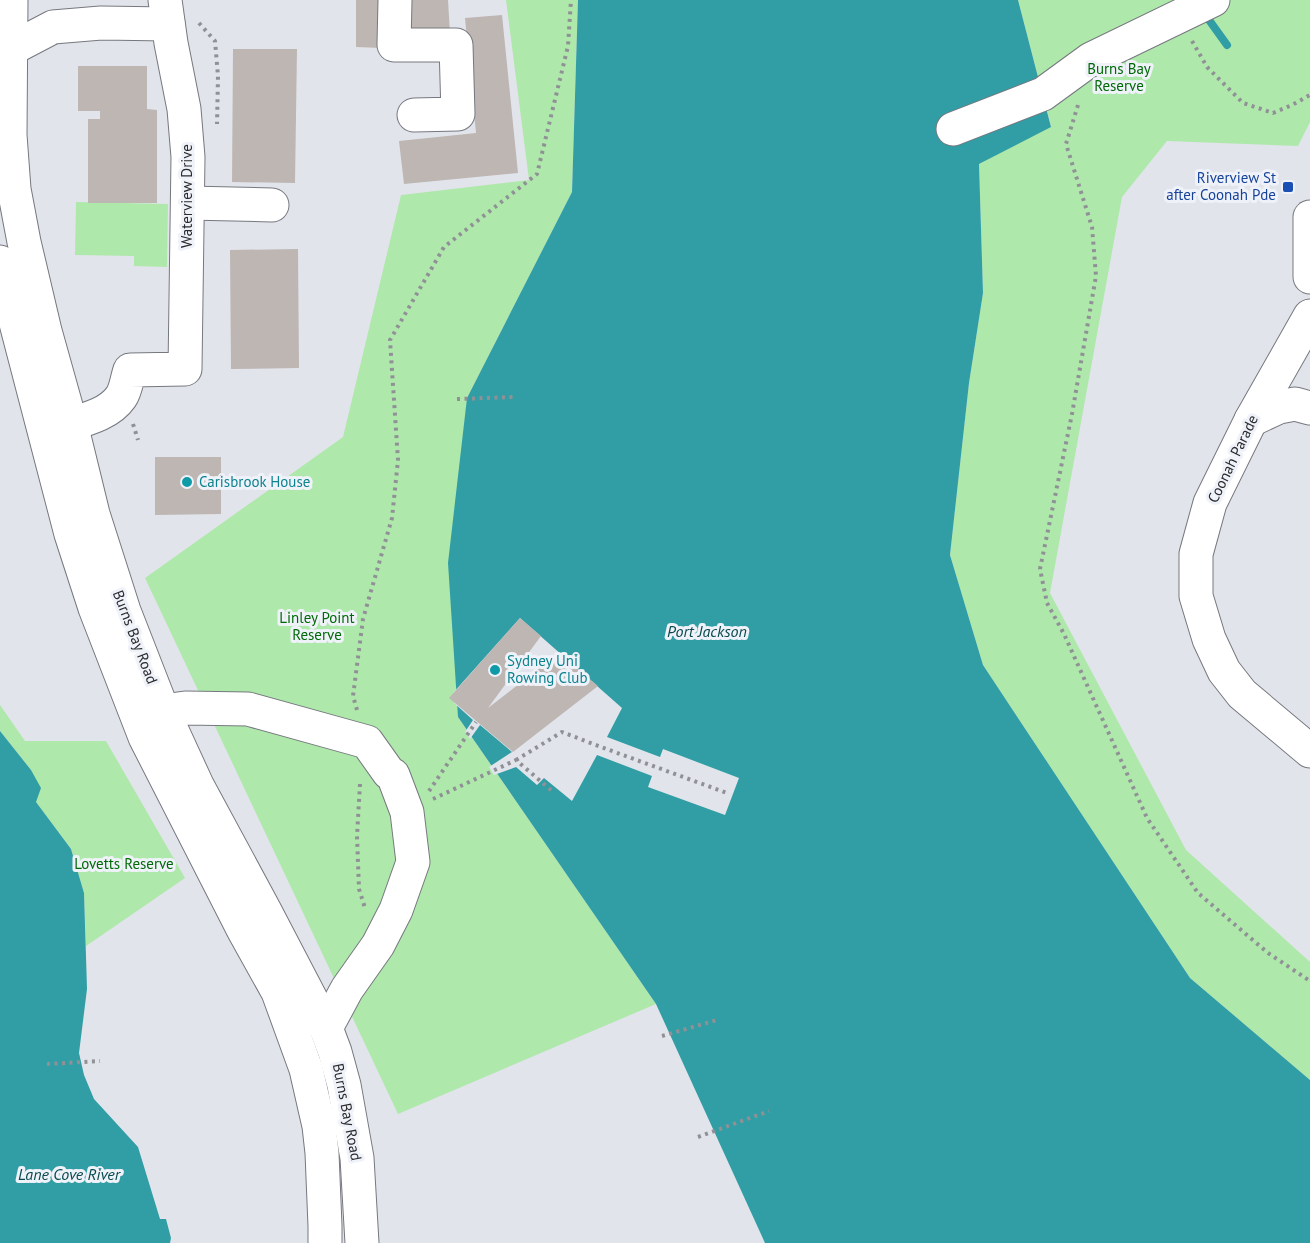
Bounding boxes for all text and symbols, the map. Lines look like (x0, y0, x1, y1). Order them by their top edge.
park label: Burns Bay Reserve (1087, 59, 1151, 95)
street label: Waterview Drive (177, 144, 196, 248)
place label: Riverview St after Coonah Pde (1166, 168, 1276, 204)
marker: Riverview St after Coonah Pde (1281, 180, 1295, 194)
street label: Coonah Parade (1203, 412, 1262, 506)
place label: Carisbrook House (199, 472, 310, 491)
marker: Carisbrook House (180, 475, 194, 489)
street label: Burns Bay Road (109, 587, 162, 686)
park label: Linley Point Reserve (279, 608, 355, 644)
water label: Port Jackson (667, 621, 747, 641)
place label: Sydney Uni Rowing Club (507, 651, 588, 687)
marker: Sydney Uni Rowing Club (488, 663, 502, 677)
park label: Lovetts Reserve (74, 854, 174, 873)
street label: Burns Bay Road (329, 1062, 366, 1162)
water label: Lane Cove River (18, 1164, 122, 1184)

